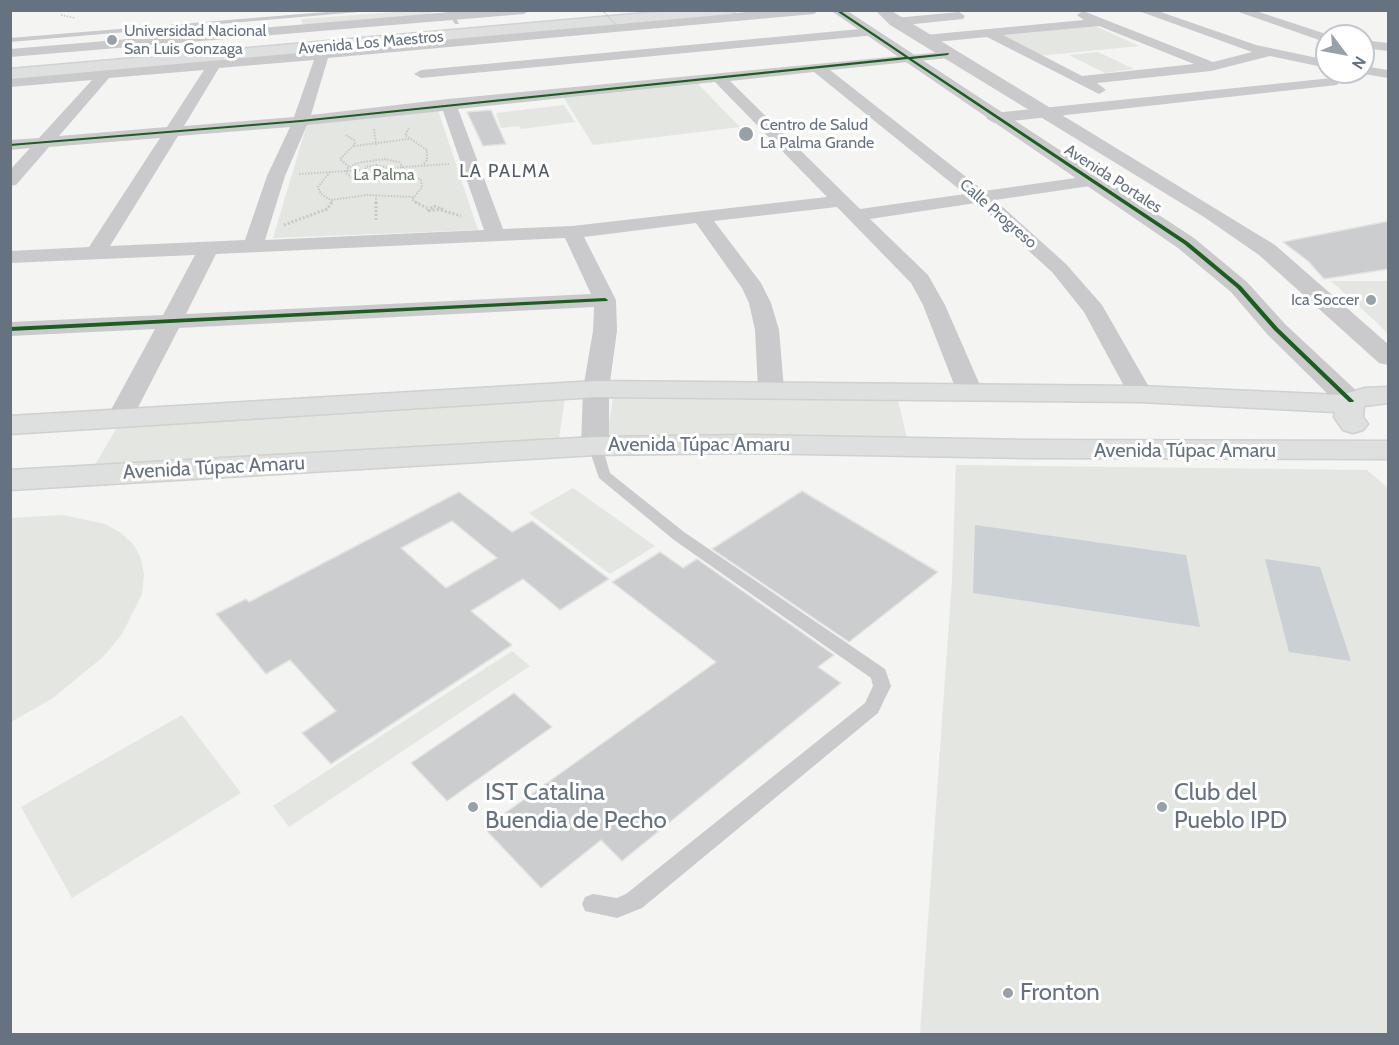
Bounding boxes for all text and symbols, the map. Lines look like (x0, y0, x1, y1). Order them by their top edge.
place label: Universidad Nacional San Luis Gonzaga (124, 21, 266, 59)
north arrow (1315, 24, 1375, 84)
street label: Avenida Los Maestros (298, 27, 444, 59)
marker: Universidad Nacional San Luis Gonzaga (105, 33, 119, 47)
text: N (1348, 53, 1370, 73)
place label: Centro de Salud La Palma Grande (760, 115, 874, 153)
marker: Centro de Salud La Palma Grande (737, 125, 755, 143)
street label: Avenida Portales (1061, 140, 1165, 218)
district label: LA PALMA (459, 161, 551, 183)
park label: La Palma (353, 165, 415, 185)
street label: Calle Progreso (956, 175, 1040, 253)
place label: Ica Soccer (1291, 290, 1359, 310)
marker: Ica Soccer (1364, 293, 1378, 307)
street label: Avenida Túpac Amaru (608, 433, 790, 457)
street label: Avenida Túpac Amaru (1094, 439, 1276, 463)
street label: Avenida Túpac Amaru (122, 451, 306, 485)
place label: IST Catalina Buendia de Pecho (485, 779, 667, 835)
place label: Club del Pueblo IPD (1174, 779, 1287, 835)
marker: IST Catalina Buendia de Pecho (466, 800, 480, 814)
marker: Club del Pueblo IPD (1155, 800, 1169, 814)
place label: Fronton (1020, 979, 1100, 1007)
marker: Fronton (1001, 986, 1015, 1000)

